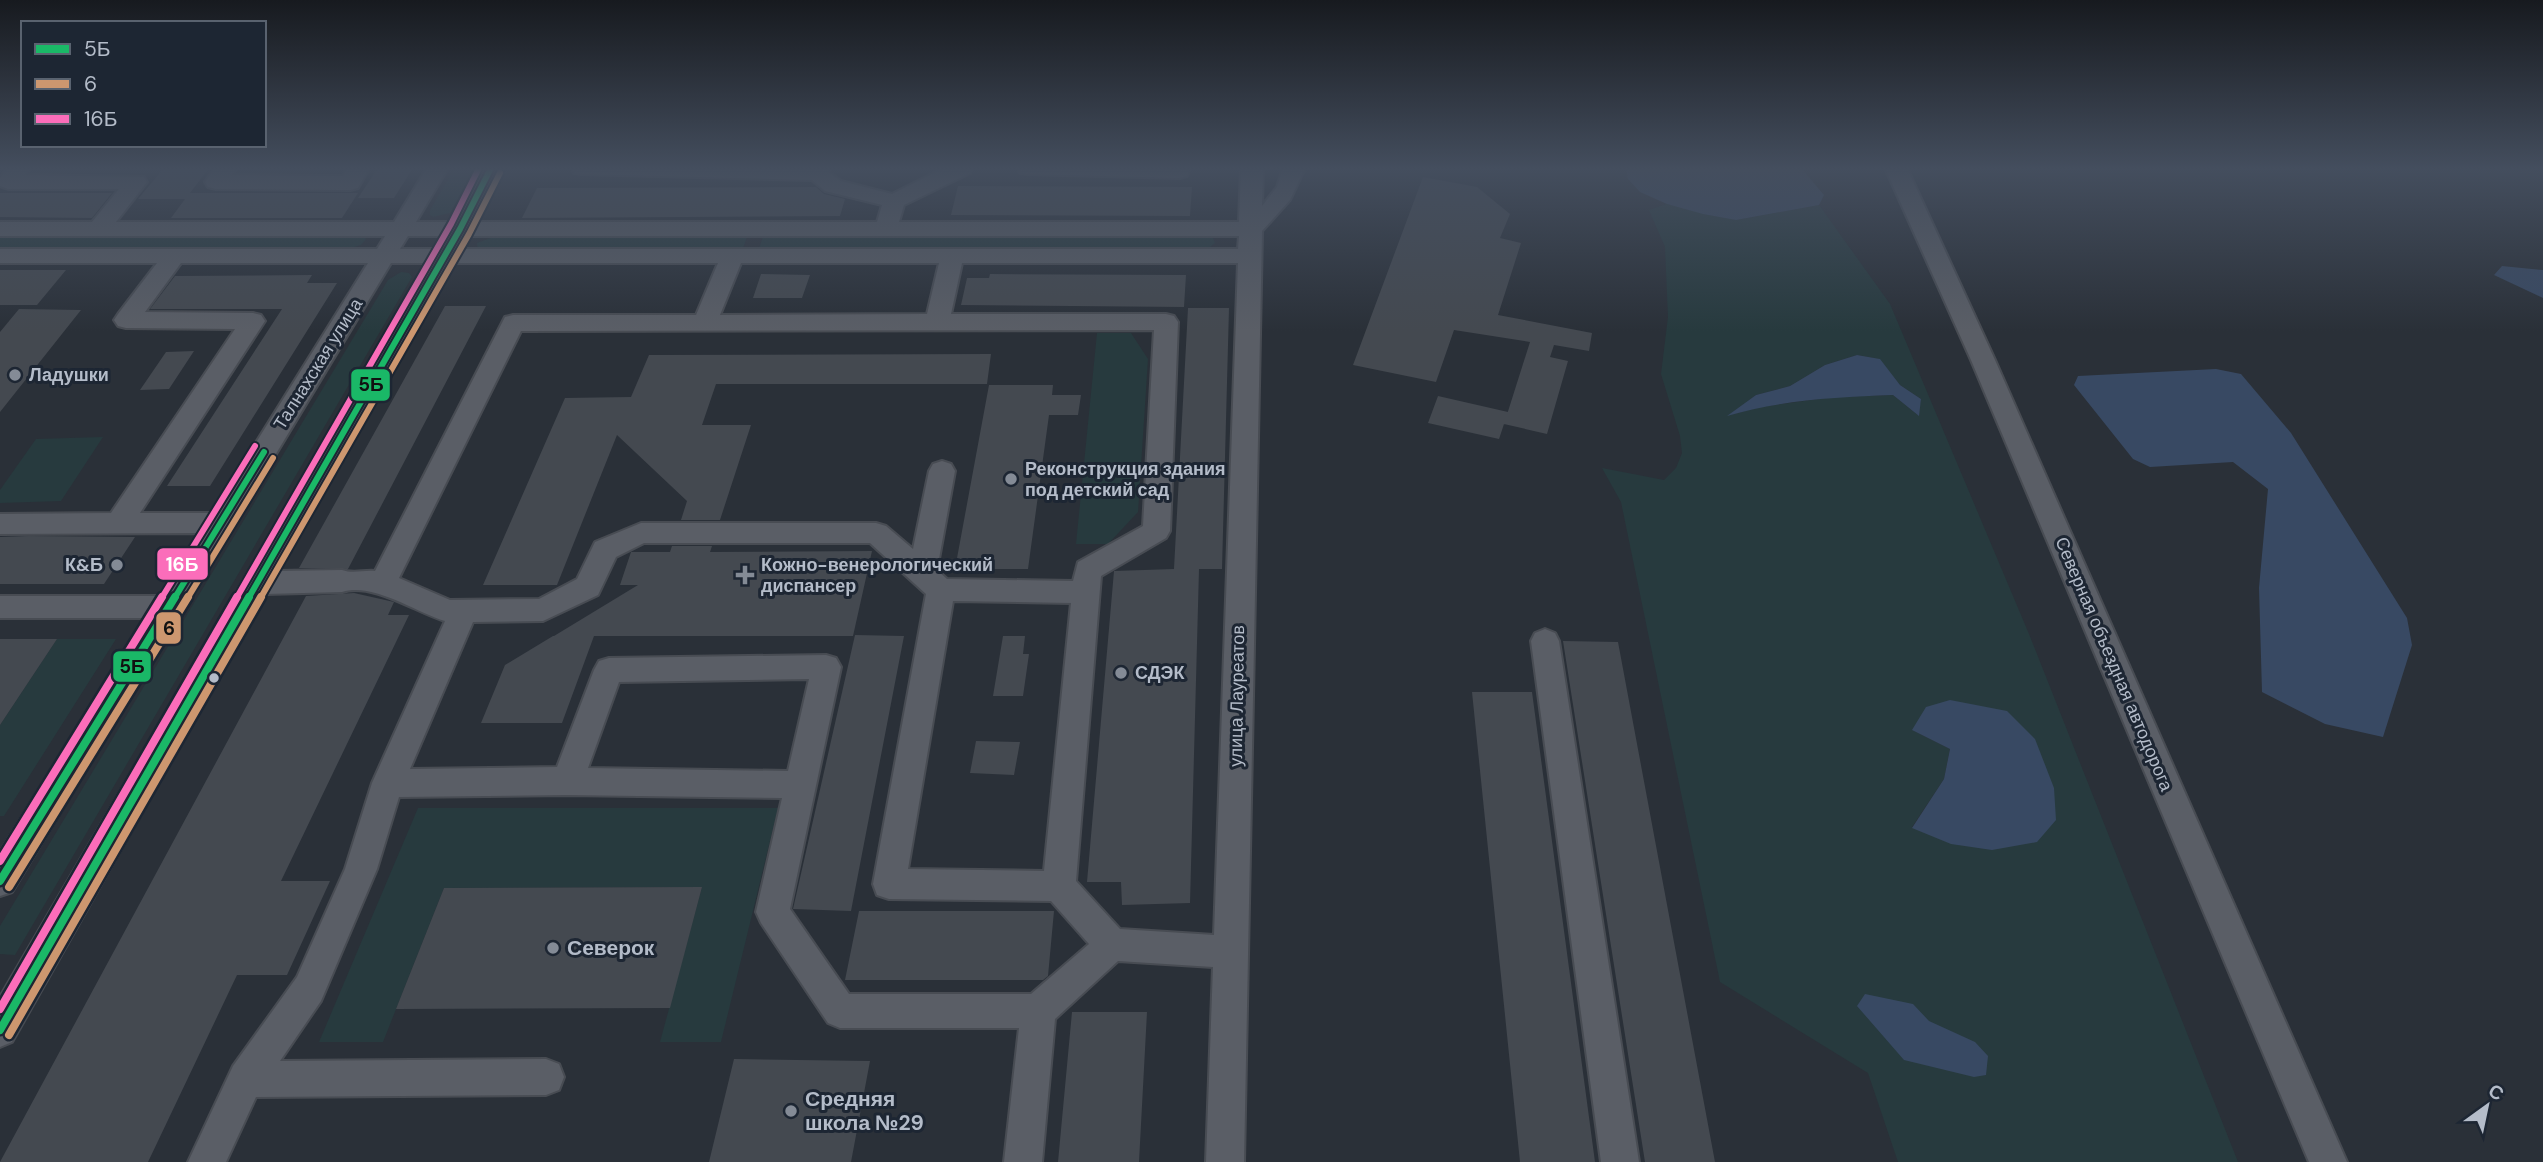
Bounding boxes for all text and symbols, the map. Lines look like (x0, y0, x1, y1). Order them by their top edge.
legend (21, 21, 266, 147)
text: 5Б (84, 35, 111, 63)
text: 6 (84, 70, 97, 98)
text: 16Б (84, 105, 118, 133)
street label: Талнахская улица (268, 293, 369, 434)
place label: Ладушки (29, 363, 109, 387)
marker: Ладушки (7, 367, 23, 383)
line badge: 5Б (350, 368, 391, 402)
text: 5Б (358, 372, 384, 397)
place label: Реконструкция здания под детский сад (1025, 457, 1226, 502)
marker: Реконструкция здания под детский сад (1003, 471, 1019, 487)
street label: Северная объездная автодорога (2049, 533, 2179, 796)
line badge: 16Б (156, 547, 209, 581)
text: 16Б (166, 552, 198, 577)
place label: К&Б (65, 553, 103, 577)
place label: Кожно-венерологический диспансер (761, 553, 993, 598)
marker: К&Б (109, 557, 125, 573)
marker: Кожно-венерологический диспансер (735, 565, 755, 585)
line badge: 6 (155, 611, 182, 645)
text: 6 (163, 616, 175, 641)
street label: улица Лауреатов (1224, 625, 1250, 767)
line badge: 5Б (112, 650, 152, 683)
text: 5Б (119, 654, 145, 679)
place label: СДЭК (1135, 661, 1185, 685)
marker: СДЭК (1113, 665, 1129, 681)
unlabelled marker (207, 671, 221, 685)
place label: Северок (567, 934, 655, 962)
marker: Северок (545, 940, 561, 956)
north arrow (2452, 1071, 2522, 1141)
text: С (2483, 1078, 2509, 1107)
place label: Средняя школа №29 (805, 1085, 924, 1137)
marker: Средняя школа №29 (783, 1103, 799, 1119)

